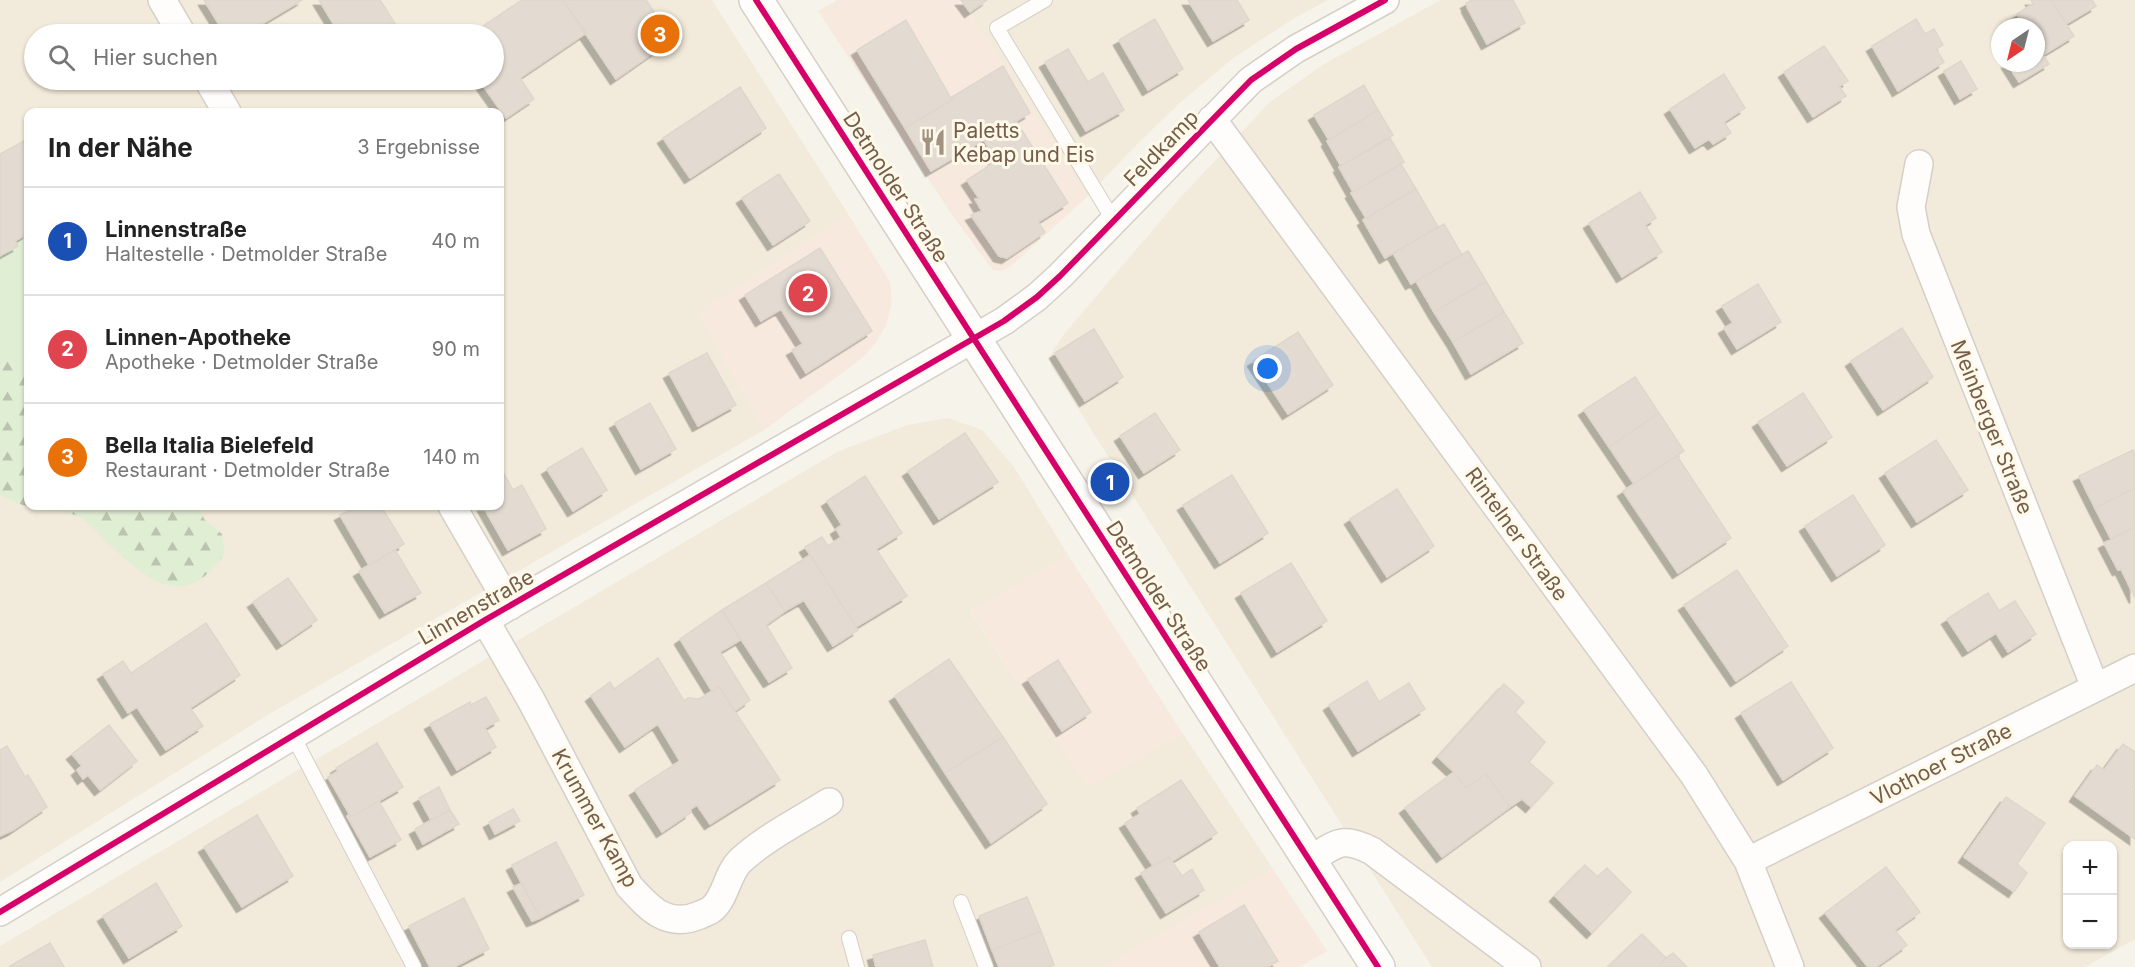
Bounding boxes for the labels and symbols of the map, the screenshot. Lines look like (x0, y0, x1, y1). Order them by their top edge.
pin: 3 (640, 12, 680, 57)
north arrow (1991, 18, 2045, 72)
street label: Feldkamp (1119, 105, 1203, 191)
street label: Detmolder Straße (838, 107, 954, 267)
place label: Paletts Kebap und Eis (953, 118, 1095, 167)
restaurant icon: Paletts Kebap und Eis (918, 127, 948, 157)
pin: 2 (788, 270, 828, 316)
street label: Meinberger Straße (1946, 336, 2038, 518)
your location (1253, 354, 1282, 383)
pin: 1 (1090, 460, 1130, 504)
street label: Rintelner Straße (1460, 462, 1574, 606)
street label: Detmolder Straße (1101, 516, 1217, 676)
street label: Linnenstraße (414, 564, 538, 650)
street label: Vlothoer Straße (1866, 718, 2016, 810)
street label: Krummer Kamp (547, 744, 643, 892)

